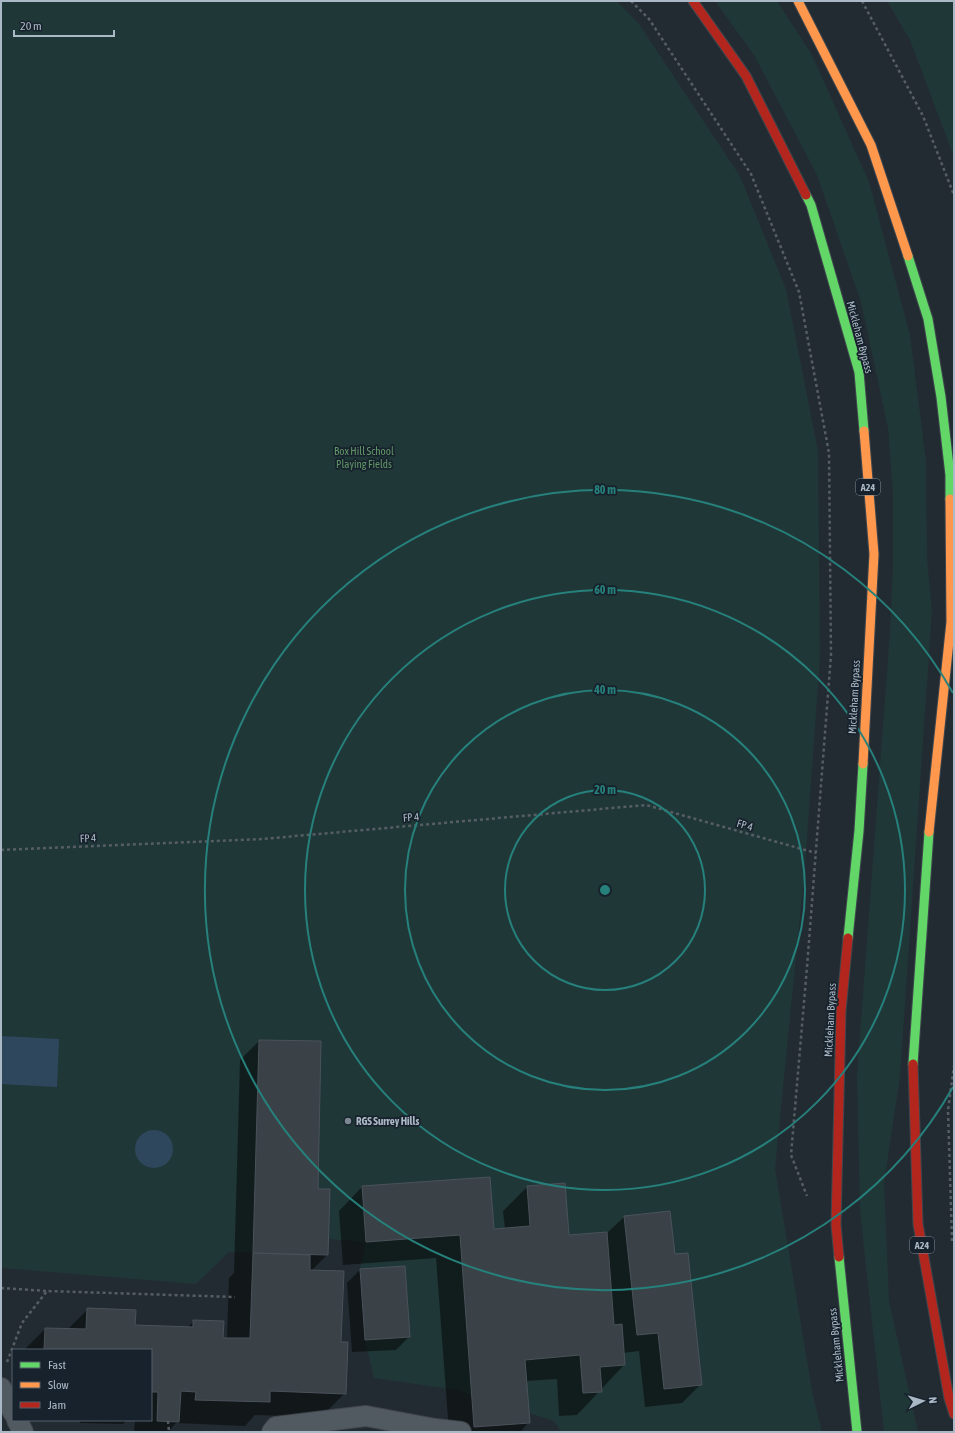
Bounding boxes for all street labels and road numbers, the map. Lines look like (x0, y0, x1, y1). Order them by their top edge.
street label: Mickleham Bypass (845, 300, 875, 375)
road number: A24 (856, 479, 880, 495)
street label: Mickleham Bypass (846, 659, 862, 734)
street label: FP 4 (402, 810, 420, 824)
street label: FP 4 (735, 817, 755, 833)
street label: FP 4 (79, 832, 97, 844)
street label: Mickleham Bypass (822, 982, 838, 1057)
road number: A24 (910, 1237, 934, 1253)
street label: Mickleham Bypass (826, 1307, 846, 1383)

